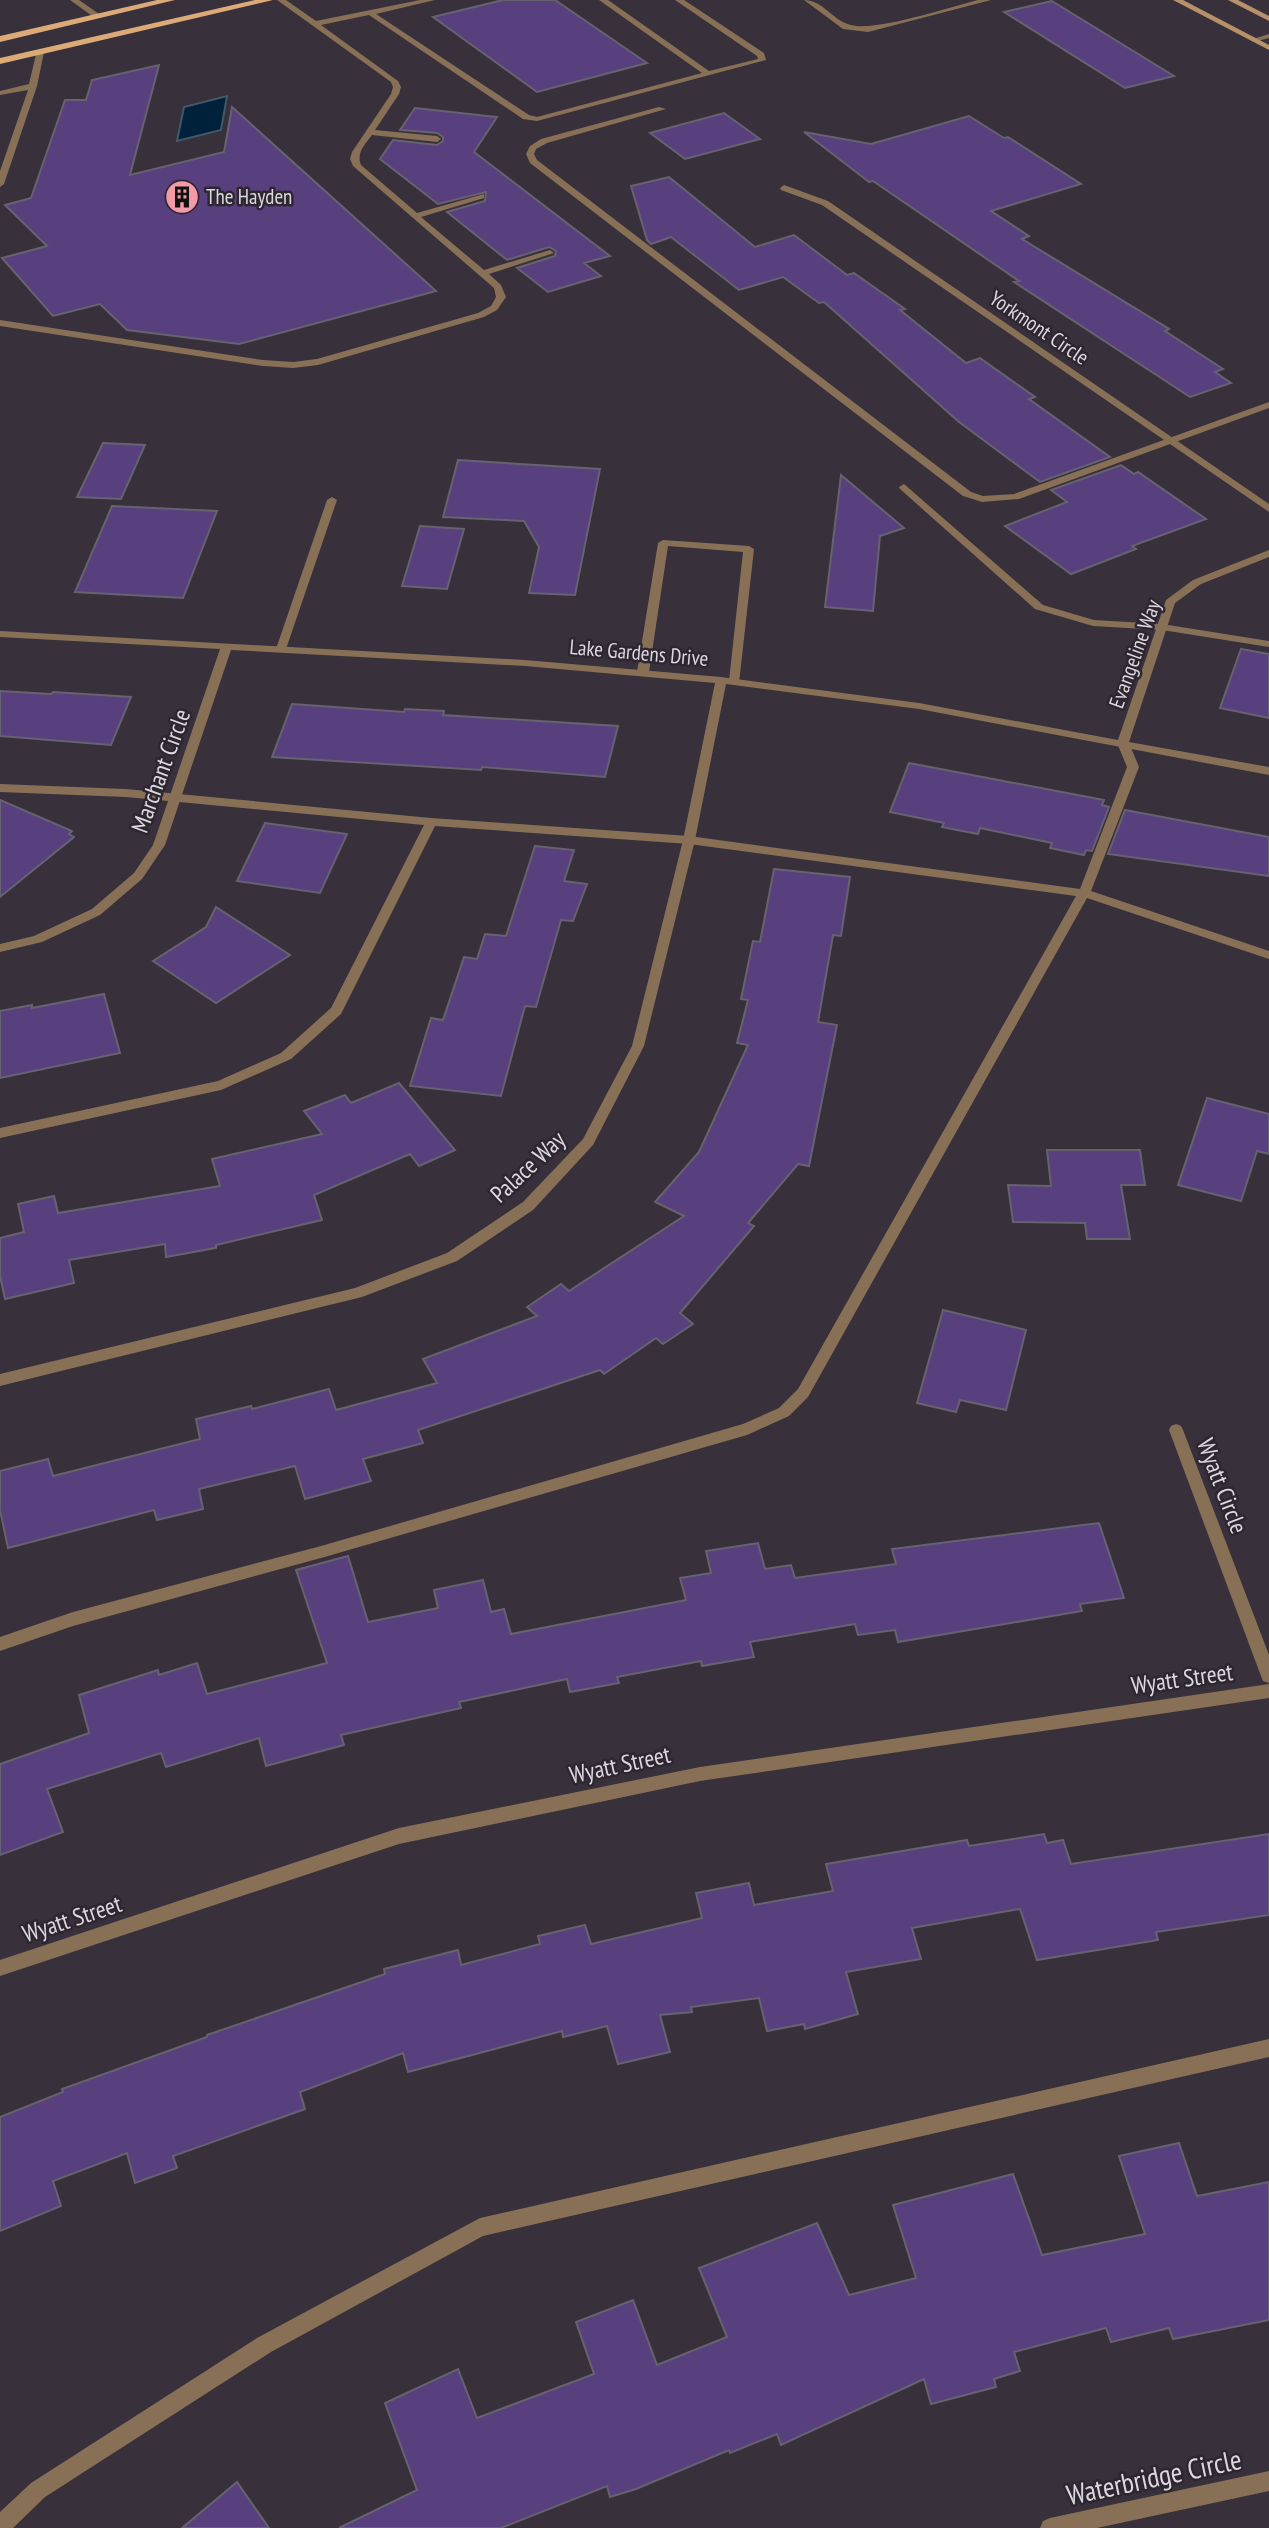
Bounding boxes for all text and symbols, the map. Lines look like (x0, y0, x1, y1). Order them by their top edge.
building icon: The Hayden (163, 178, 201, 216)
place label: The Hayden (206, 183, 292, 210)
street label: Yorkmont Circle (984, 284, 1094, 371)
street label: Evangeline Way (1102, 596, 1167, 712)
street label: Lake Gardens Drive (569, 633, 709, 672)
street label: Marchant Circle (124, 705, 197, 837)
street label: Palace Way (484, 1124, 572, 1209)
street label: Wyatt Circle (1190, 1434, 1255, 1538)
street label: Wyatt Street (1129, 1656, 1235, 1701)
street label: Wyatt Street (567, 1739, 674, 1790)
street label: Wyatt Street (18, 1888, 126, 1949)
street label: Waterbridge Circle (1063, 2440, 1245, 2513)

